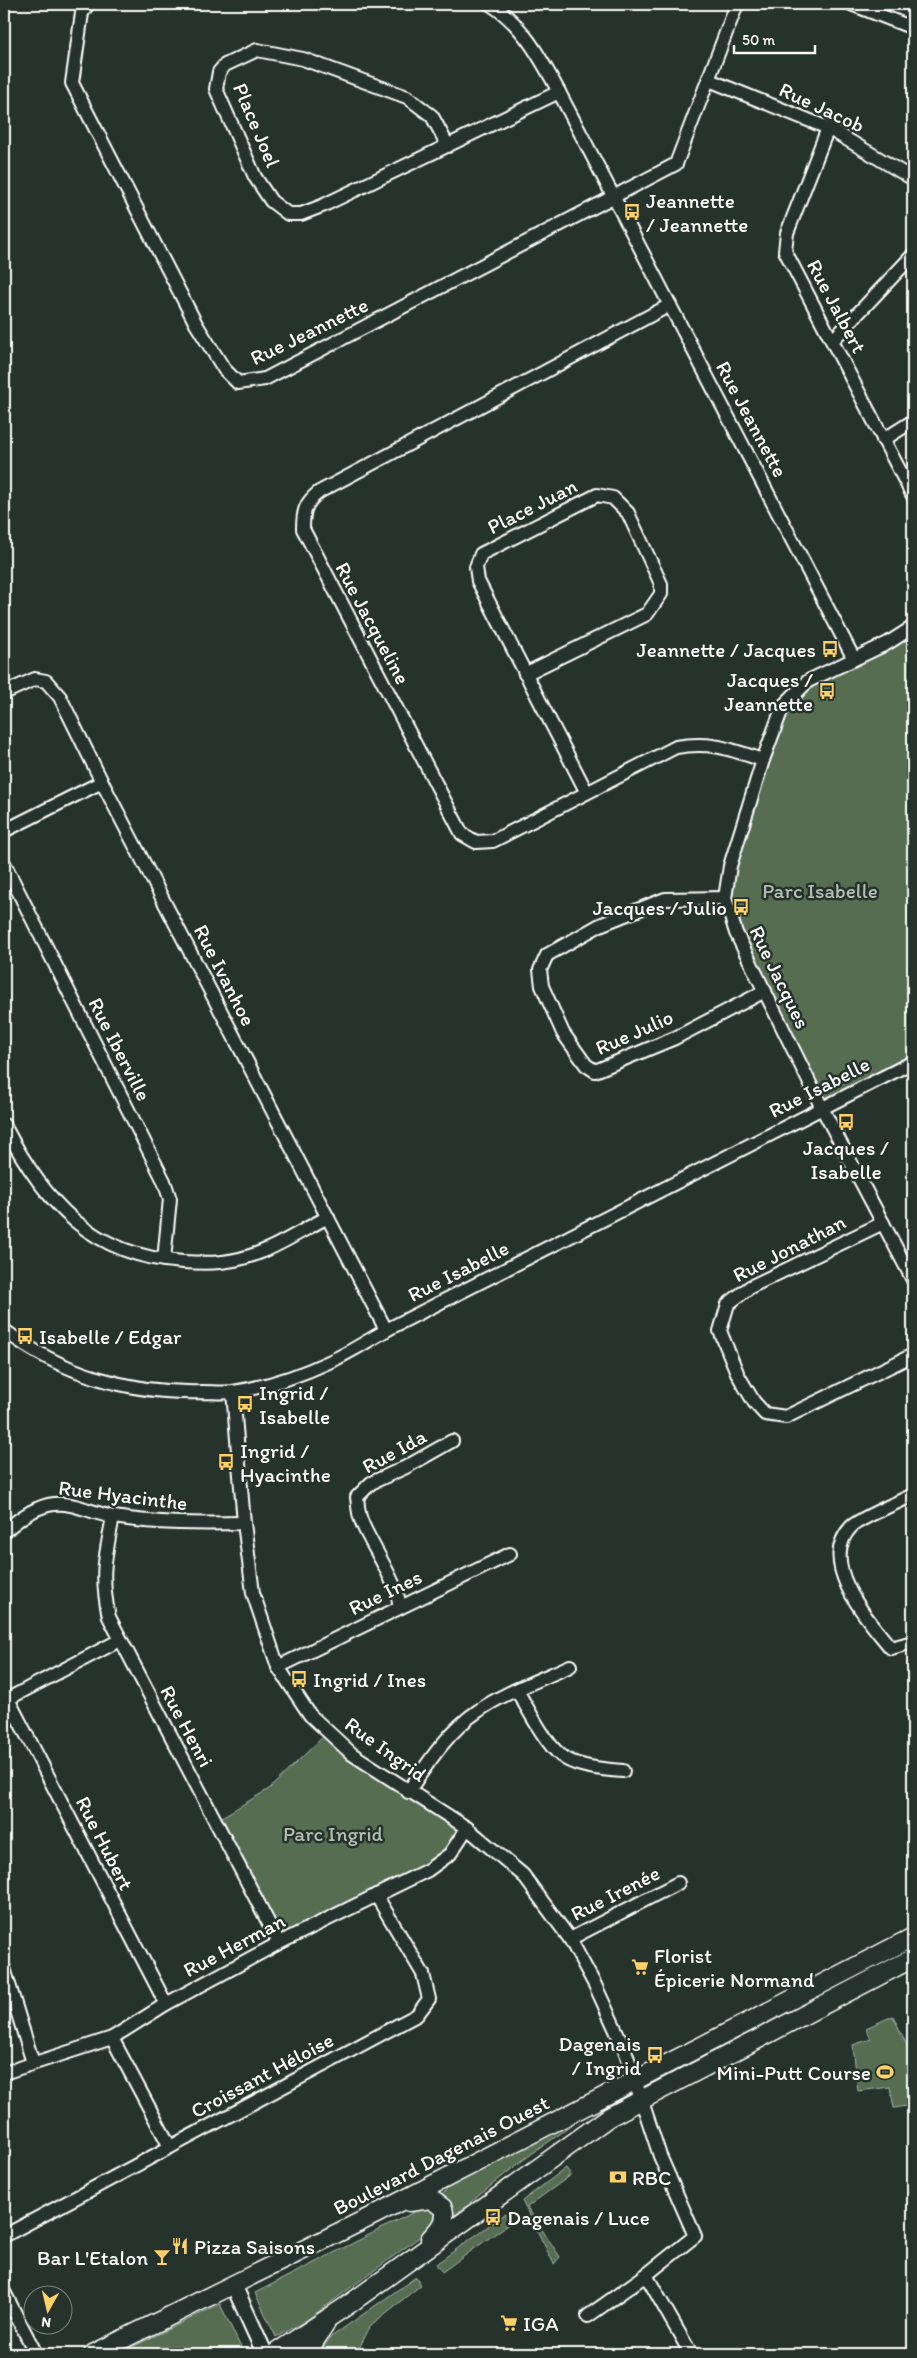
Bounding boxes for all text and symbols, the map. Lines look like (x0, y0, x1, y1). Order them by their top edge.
scale bar (734, 22, 816, 54)
text: 50 m (742, 31, 775, 49)
street label: Rue Jacob (775, 76, 869, 138)
street label: Place Joel (228, 79, 286, 171)
place label: Jeannette / Jeannette (646, 188, 748, 237)
bus stop icon: Jeannette / Jeannette (622, 202, 642, 222)
street label: Rue Jalbert (802, 255, 872, 357)
street label: Rue Jeannette (246, 292, 372, 370)
street label: Rue Jeannette (711, 357, 793, 481)
street label: Place Juan (483, 473, 581, 539)
street label: Rue Jacqueline (330, 558, 416, 688)
place label: Jeannette / Jacques (637, 637, 816, 662)
bus stop icon: Jeannette / Jacques (820, 639, 840, 659)
place label: Jacques / Jeannette (724, 667, 813, 716)
bus stop icon: Jacques / Jeannette (817, 681, 837, 701)
park label: Parc Isabelle (762, 878, 878, 903)
place label: Jacques / Julio (593, 895, 727, 920)
bus stop icon: Jacques / Julio (731, 897, 751, 917)
street label: Rue Ivanhoe (189, 920, 261, 1030)
street label: Rue Jacques (744, 922, 816, 1032)
street label: Rue Iberville (83, 993, 157, 1105)
street label: Rue Julio (591, 1004, 677, 1060)
street label: Rue Isabelle (764, 1051, 874, 1123)
bus stop icon: Jacques / Isabelle (836, 1112, 856, 1132)
place label: Jacques / Isabelle (803, 1135, 889, 1184)
street label: Rue Jonathan (728, 1209, 850, 1287)
street label: Rue Isabelle (403, 1235, 513, 1307)
place label: Isabelle / Edgar (39, 1324, 182, 1349)
bus stop icon: Isabelle / Edgar (15, 1326, 35, 1346)
place label: Ingrid / Isabelle (259, 1380, 330, 1429)
bus stop icon: Ingrid / Isabelle (235, 1394, 255, 1414)
street label: Rue Ida (358, 1423, 430, 1479)
place label: Ingrid / Hyacinthe (240, 1438, 331, 1487)
bus stop icon: Ingrid / Hyacinthe (216, 1452, 236, 1472)
street label: Rue Hyacinthe (57, 1475, 189, 1515)
street label: Rue Ines (344, 1564, 426, 1620)
place label: Ingrid / Ines (313, 1667, 426, 1692)
bus stop icon: Ingrid / Ines (289, 1669, 309, 1689)
street label: Rue Henri (155, 1681, 219, 1771)
street label: Rue Ingrid (340, 1711, 432, 1787)
street label: Rue Hubert (71, 1792, 139, 1894)
park label: Parc Ingrid (283, 1821, 384, 1846)
street label: Rue Irenée (566, 1860, 664, 1926)
street label: Rue Herman (179, 1908, 289, 1982)
place label: Florist Épicerie Normand (654, 1943, 815, 1992)
supermarket icon: Florist Épicerie Normand (630, 1957, 650, 1977)
street label: Croissant Héloise (186, 2027, 338, 2123)
place label: Dagenais / Ingrid (558, 2031, 641, 2080)
bus stop icon: Dagenais / Ingrid (645, 2045, 665, 2065)
place label: Mini-Putt Course (717, 2060, 871, 2085)
sports icon: Mini-Putt Course (875, 2062, 895, 2082)
street label: Boulevard Dagenais Ouest (329, 2090, 553, 2220)
place label: RBC (632, 2165, 671, 2190)
bank icon: RBC (608, 2167, 628, 2187)
place label: Dagenais / Luce (507, 2205, 650, 2230)
bus stop icon: Dagenais / Luce (483, 2207, 503, 2227)
place label: Pizza Saisons (194, 2234, 315, 2259)
restaurant icon: Pizza Saisons (170, 2236, 190, 2256)
place label: Bar L'Etalon (37, 2245, 148, 2270)
bar icon: Bar L'Etalon (152, 2247, 172, 2267)
north arrow (22, 2286, 72, 2336)
place label: IGA (523, 2311, 559, 2336)
text: N (40, 2313, 52, 2331)
supermarket icon: IGA (499, 2313, 519, 2333)

